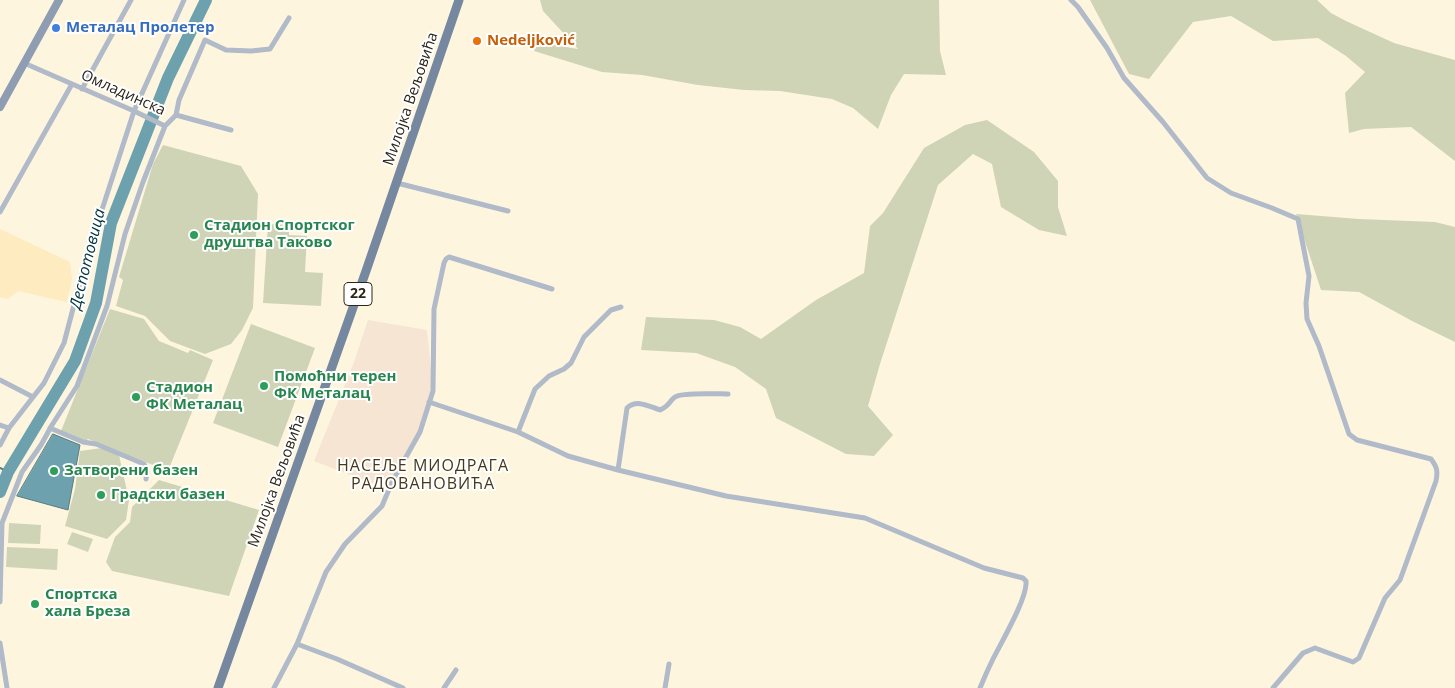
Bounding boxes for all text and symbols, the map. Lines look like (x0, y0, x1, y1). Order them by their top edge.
place label: Металац Пролетер (66, 19, 214, 37)
marker: Металац Пролетер (50, 22, 62, 34)
street label: Милојка Вељовића (380, 30, 442, 168)
place label: Nedeljković (487, 32, 575, 50)
marker: Nedeljković (471, 35, 483, 47)
street label: Омладинска (78, 66, 168, 120)
water label: Деспотовица (66, 207, 110, 311)
place label: Стадион Спортског друштва Таково (204, 217, 355, 252)
marker: Стадион Спортског друштва Таково (188, 229, 200, 241)
road number: 22 (344, 282, 372, 306)
place label: Помоћни терен ФК Металац (274, 368, 396, 403)
place label: Стадион ФК Металац (146, 379, 242, 414)
marker: Помоћни терен ФК Металац (258, 380, 270, 392)
marker: Стадион ФК Металац (130, 391, 142, 403)
street label: Милојка Вељовића (245, 412, 309, 550)
district label: НАСЕЉЕ МИОДРАГА РАДОВАНОВИЋА (335, 456, 511, 494)
place label: Затворени базен (64, 462, 198, 480)
marker: Затворени базен (48, 465, 60, 477)
place label: Градски базен (111, 486, 225, 504)
marker: Градски базен (95, 489, 107, 501)
place label: Спортска хала Бреза (45, 586, 131, 621)
marker: Спортска хала Бреза (29, 598, 41, 610)

